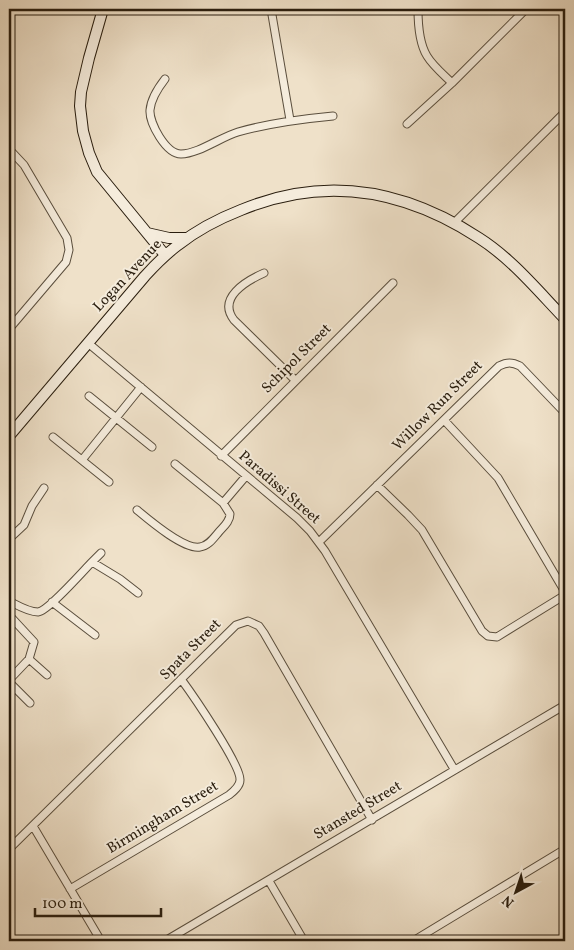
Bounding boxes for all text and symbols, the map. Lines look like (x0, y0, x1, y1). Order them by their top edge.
street label: Logan Avenue (89, 235, 167, 317)
street label: Schipol Street (257, 319, 337, 399)
street label: Willow Run Street (388, 356, 488, 456)
street label: Paradissi Street (233, 446, 325, 530)
street label: Spata Street (156, 615, 226, 685)
street label: Birmingham Street (103, 776, 223, 860)
street label: Stansted Street (310, 776, 406, 846)
north arrow (492, 868, 542, 918)
scale bar (35, 885, 161, 917)
text: N (499, 890, 519, 911)
text: 100 m (42, 894, 82, 915)

